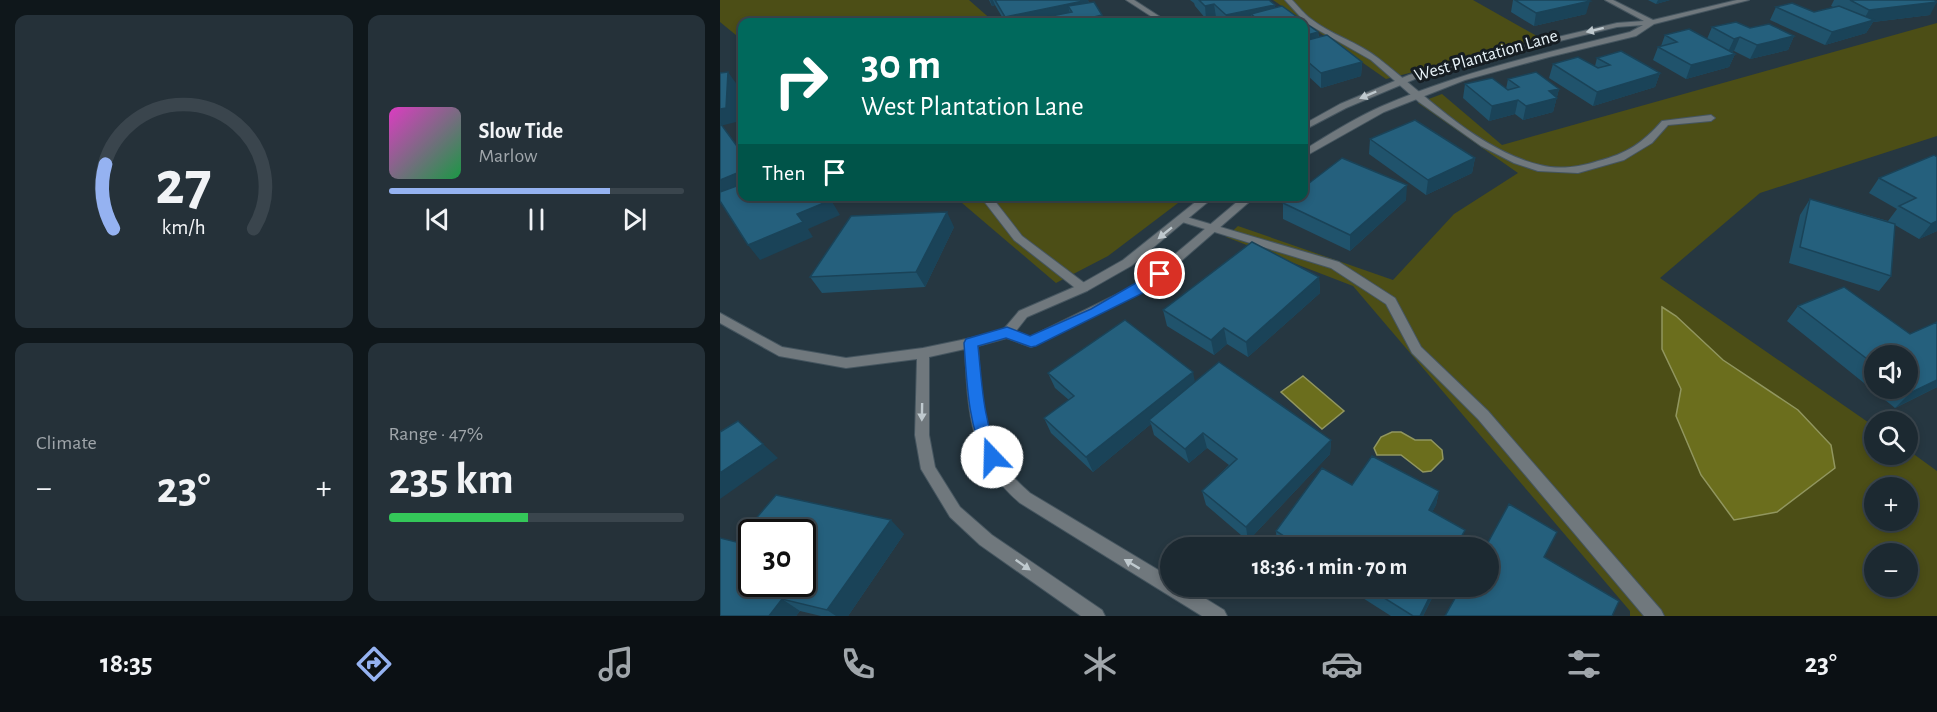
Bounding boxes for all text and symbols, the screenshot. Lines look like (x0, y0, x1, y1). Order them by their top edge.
one-way arrow (1586, 25, 1605, 35)
street label: West Plantation Lane (1412, 27, 1560, 85)
icon: right (762, 42, 840, 120)
text: 30 m (861, 44, 941, 86)
one-way arrow (1359, 91, 1377, 100)
text: West Plantation Lane (861, 93, 1084, 120)
text: Slow Tide (479, 120, 563, 142)
text: Marlow (479, 146, 538, 166)
text: 27 (156, 153, 212, 215)
icon: arrive (818, 156, 851, 189)
text: Then (762, 162, 806, 184)
icon: previous (421, 203, 454, 236)
icon: pause (520, 203, 553, 236)
icon: next (618, 203, 651, 236)
text: km/h (162, 217, 206, 238)
one-way arrow (1157, 227, 1173, 240)
pin (1134, 248, 1185, 299)
icon: arrive (1143, 257, 1176, 290)
map controls (1864, 345, 1918, 597)
button: sound (1864, 345, 1918, 399)
one-way arrow (918, 402, 927, 421)
button: search (1864, 411, 1918, 465)
text: Range · 47% (389, 424, 483, 444)
position arrow (960, 425, 1024, 489)
text: Climate (36, 433, 97, 453)
text: 235 km (389, 457, 514, 502)
text: 23° (157, 466, 211, 511)
text: − (36, 472, 52, 505)
text: + (316, 472, 332, 505)
button: + (1864, 477, 1918, 531)
speed limit sign: 30 (738, 519, 816, 597)
button: − (1864, 543, 1918, 597)
text: 18:36 · 1 min · 70 m (1252, 556, 1407, 578)
one-way arrow (1124, 558, 1140, 569)
one-way arrow (1014, 559, 1030, 571)
icon: directions (353, 643, 395, 685)
icon: music (595, 643, 637, 685)
icon: phone (837, 643, 879, 685)
icon: climate (1079, 643, 1121, 685)
icon: car (1321, 643, 1363, 685)
icon: filters (1563, 643, 1605, 685)
text: 18:35 (100, 650, 153, 677)
text: 23° (1805, 650, 1837, 677)

